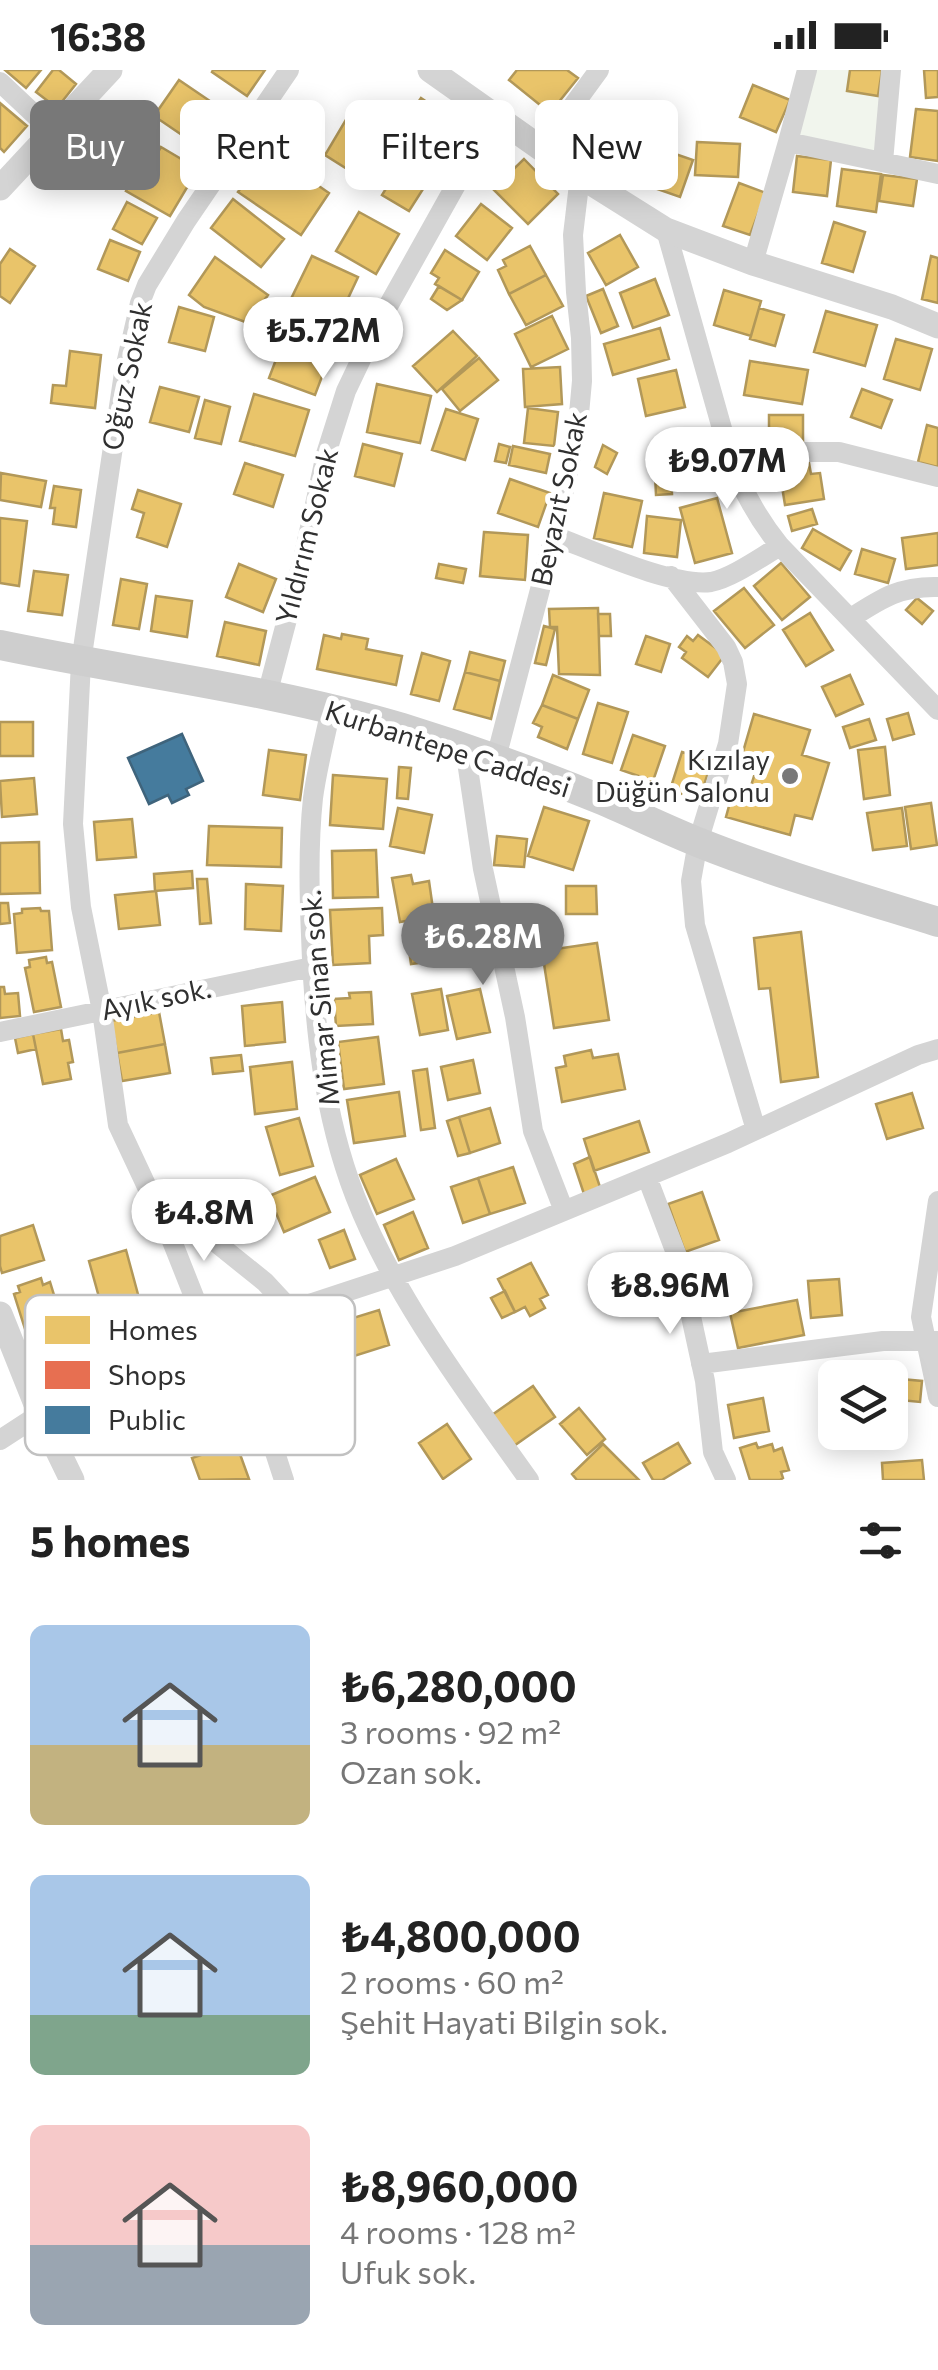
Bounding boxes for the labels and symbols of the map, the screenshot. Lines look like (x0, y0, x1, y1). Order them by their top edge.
pin: ₺5.72M (242, 297, 404, 382)
street label: Oğuz Sokak (94, 298, 158, 453)
street label: Beyazıt Sokak (523, 408, 593, 589)
pin: ₺9.07M (646, 427, 808, 512)
street label: Yıldırım Sokak (268, 444, 344, 627)
street label: Kurbantepe Caddesi (321, 692, 575, 804)
place label: Kızılay Düğün Salonu (595, 742, 770, 808)
marker: Kızılay Düğün Salonu (779, 765, 801, 787)
street label: Mimar Sinan sok. (293, 889, 345, 1107)
pin: ₺6.28M (402, 903, 564, 988)
street label: Ayık sok. (98, 970, 214, 1026)
pin: ₺4.8M (134, 1179, 274, 1264)
pin: ₺8.96M (589, 1252, 751, 1337)
legend (25, 1295, 355, 1455)
text: Homes (108, 1312, 198, 1346)
text: Shops (108, 1357, 186, 1391)
text: Public (108, 1402, 186, 1436)

